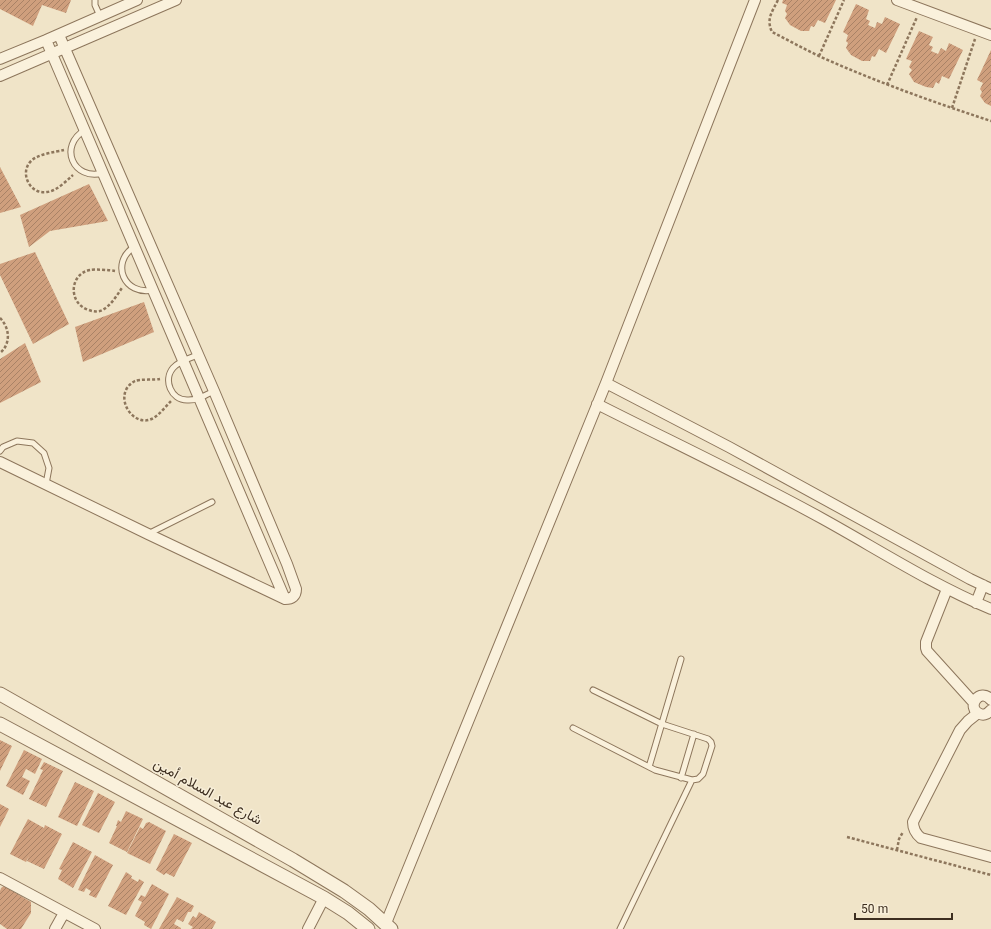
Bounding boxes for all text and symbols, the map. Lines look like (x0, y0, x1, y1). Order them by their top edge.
street label: شارع عبد السلام أمين (149, 754, 265, 832)
scale bar (855, 895, 952, 921)
text: 50 m (861, 901, 888, 919)

